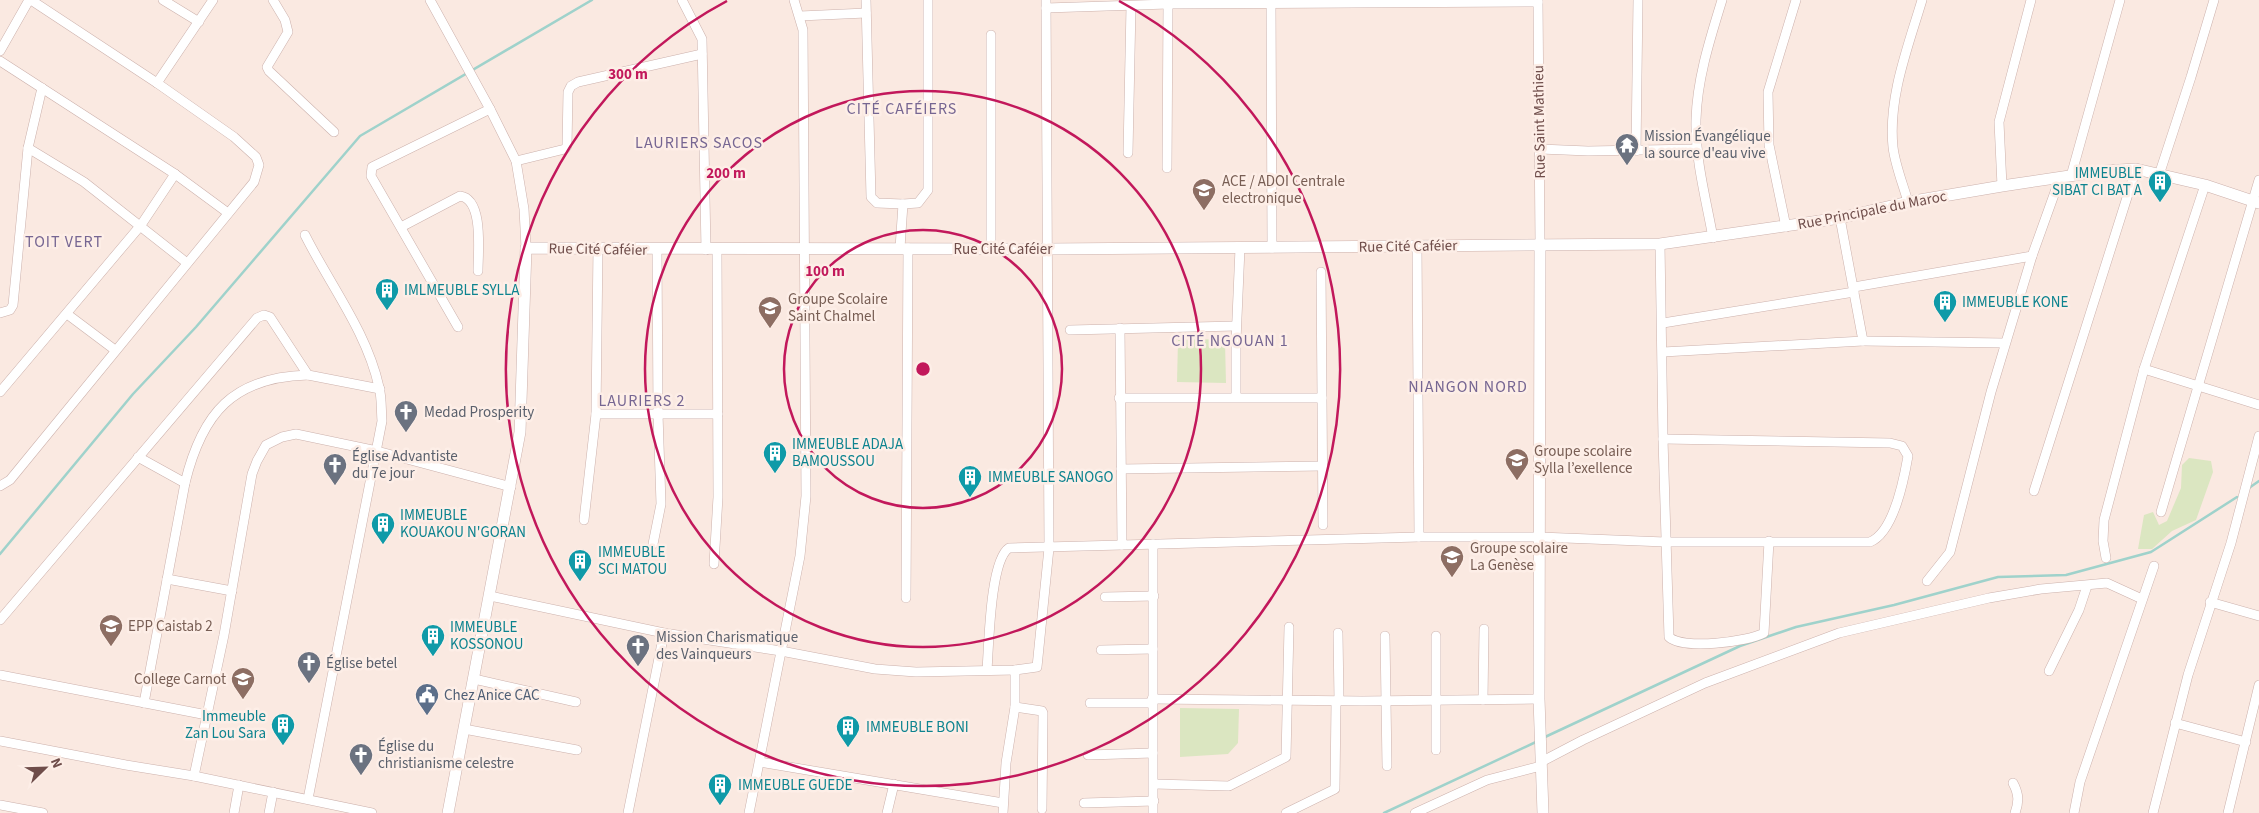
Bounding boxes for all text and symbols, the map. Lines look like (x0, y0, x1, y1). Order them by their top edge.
text: 300 m (608, 64, 648, 85)
street label: Rue Saint Mathieu (1528, 65, 1551, 179)
district label: CITÉ CAFÉIERS (847, 98, 957, 120)
place label: Mission Évangélique la source d'eau vive (1644, 126, 1771, 164)
district label: LAURIERS SACOS (635, 132, 763, 154)
temple icon: Mission Évangélique la source d'eau vive (1614, 132, 1640, 166)
text: 200 m (706, 163, 746, 184)
place label: IMMEUBLE SIBAT CI BAT A (2052, 163, 2143, 201)
building icon: IMMEUBLE SIBAT CI BAT A (2147, 169, 2173, 203)
place label: ACE / ADOI Centrale electronique (1222, 171, 1345, 209)
school or university icon: ACE / ADOI Centrale electronique (1191, 177, 1217, 211)
street label: Rue Principale du Maroc (1796, 186, 1948, 235)
district label: TOIT VERT (25, 231, 103, 253)
street label: Rue Cité Caféier (1358, 235, 1458, 258)
street label: Rue Cité Caféier (548, 238, 648, 261)
street label: Rue Cité Caféier (954, 239, 1053, 260)
text: 100 m (805, 261, 845, 282)
building icon: IMLMEUBLE SYLLA (374, 277, 400, 311)
place label: IMLMEUBLE SYLLA (404, 280, 520, 301)
place label: Groupe Scolaire Saint Chalmel (788, 289, 888, 327)
building icon: IMMEUBLE KONE (1932, 289, 1958, 323)
place label: IMMEUBLE KONE (1962, 292, 2068, 313)
school or university icon: Groupe Scolaire Saint Chalmel (757, 295, 783, 329)
district label: CITÉ NGOUAN 1 (1171, 330, 1289, 352)
centre of rings (914, 360, 932, 378)
district label: NIANGON NORD (1408, 376, 1528, 398)
district label: LAURIERS 2 (599, 390, 685, 412)
church icon: Medad Prosperity (393, 399, 419, 433)
place label: Medad Prosperity (424, 402, 534, 423)
place label: IMMEUBLE ADAJA BAMOUSSOU (792, 434, 904, 472)
building icon: IMMEUBLE ADAJA BAMOUSSOU (762, 440, 788, 474)
place label: Groupe scolaire Sylla l’exellence (1534, 441, 1632, 479)
place label: Église Advantiste du 7e jour (352, 446, 458, 484)
school or university icon: Groupe scolaire Sylla l’exellence (1504, 447, 1530, 481)
church icon: Église Advantiste du 7e jour (322, 452, 348, 486)
building icon: IMMEUBLE SANOGO (957, 464, 983, 498)
place label: IMMEUBLE SANOGO (988, 467, 1113, 488)
place label: IMMEUBLE KOUAKOU N'GORAN (400, 505, 526, 543)
building icon: IMMEUBLE KOUAKOU N'GORAN (370, 511, 396, 545)
place label: Groupe scolaire La Genèse (1470, 538, 1568, 576)
place label: IMMEUBLE SCI MATOU (598, 542, 667, 580)
school or university icon: Groupe scolaire La Genèse (1439, 544, 1465, 578)
building icon: IMMEUBLE SCI MATOU (567, 548, 593, 582)
school or university icon: EPP Caistab 2 (98, 613, 124, 647)
place label: EPP Caistab 2 (128, 616, 213, 637)
place label: IMMEUBLE KOSSONOU (450, 617, 523, 655)
building icon: IMMEUBLE KOSSONOU (420, 623, 446, 657)
place label: Mission Charismatique des Vainqueurs (656, 627, 798, 665)
church icon: Mission Charismatique des Vainqueurs (625, 633, 651, 667)
church icon: Église betel (296, 650, 322, 684)
place label: Église betel (326, 653, 398, 674)
school or university icon: College Carnot (230, 666, 256, 700)
place label: College Carnot (134, 669, 226, 690)
public building icon: Chez Anice CAC (414, 682, 440, 716)
place label: Chez Anice CAC (444, 685, 540, 706)
place label: Immeuble Zan Lou Sara (185, 706, 266, 744)
building icon: Immeuble Zan Lou Sara (270, 712, 296, 746)
building icon: IMMEUBLE BONI (835, 714, 861, 748)
place label: IMMEUBLE BONI (866, 717, 969, 738)
place label: Église du christianisme celestre (378, 736, 514, 774)
church icon: Église du christianisme celestre (348, 742, 374, 776)
north arrow (20, 743, 70, 793)
text: N (45, 755, 67, 772)
building icon: IMMEUBLE GUEDE (707, 772, 733, 806)
place label: IMMEUBLE GUEDE (738, 775, 852, 796)

